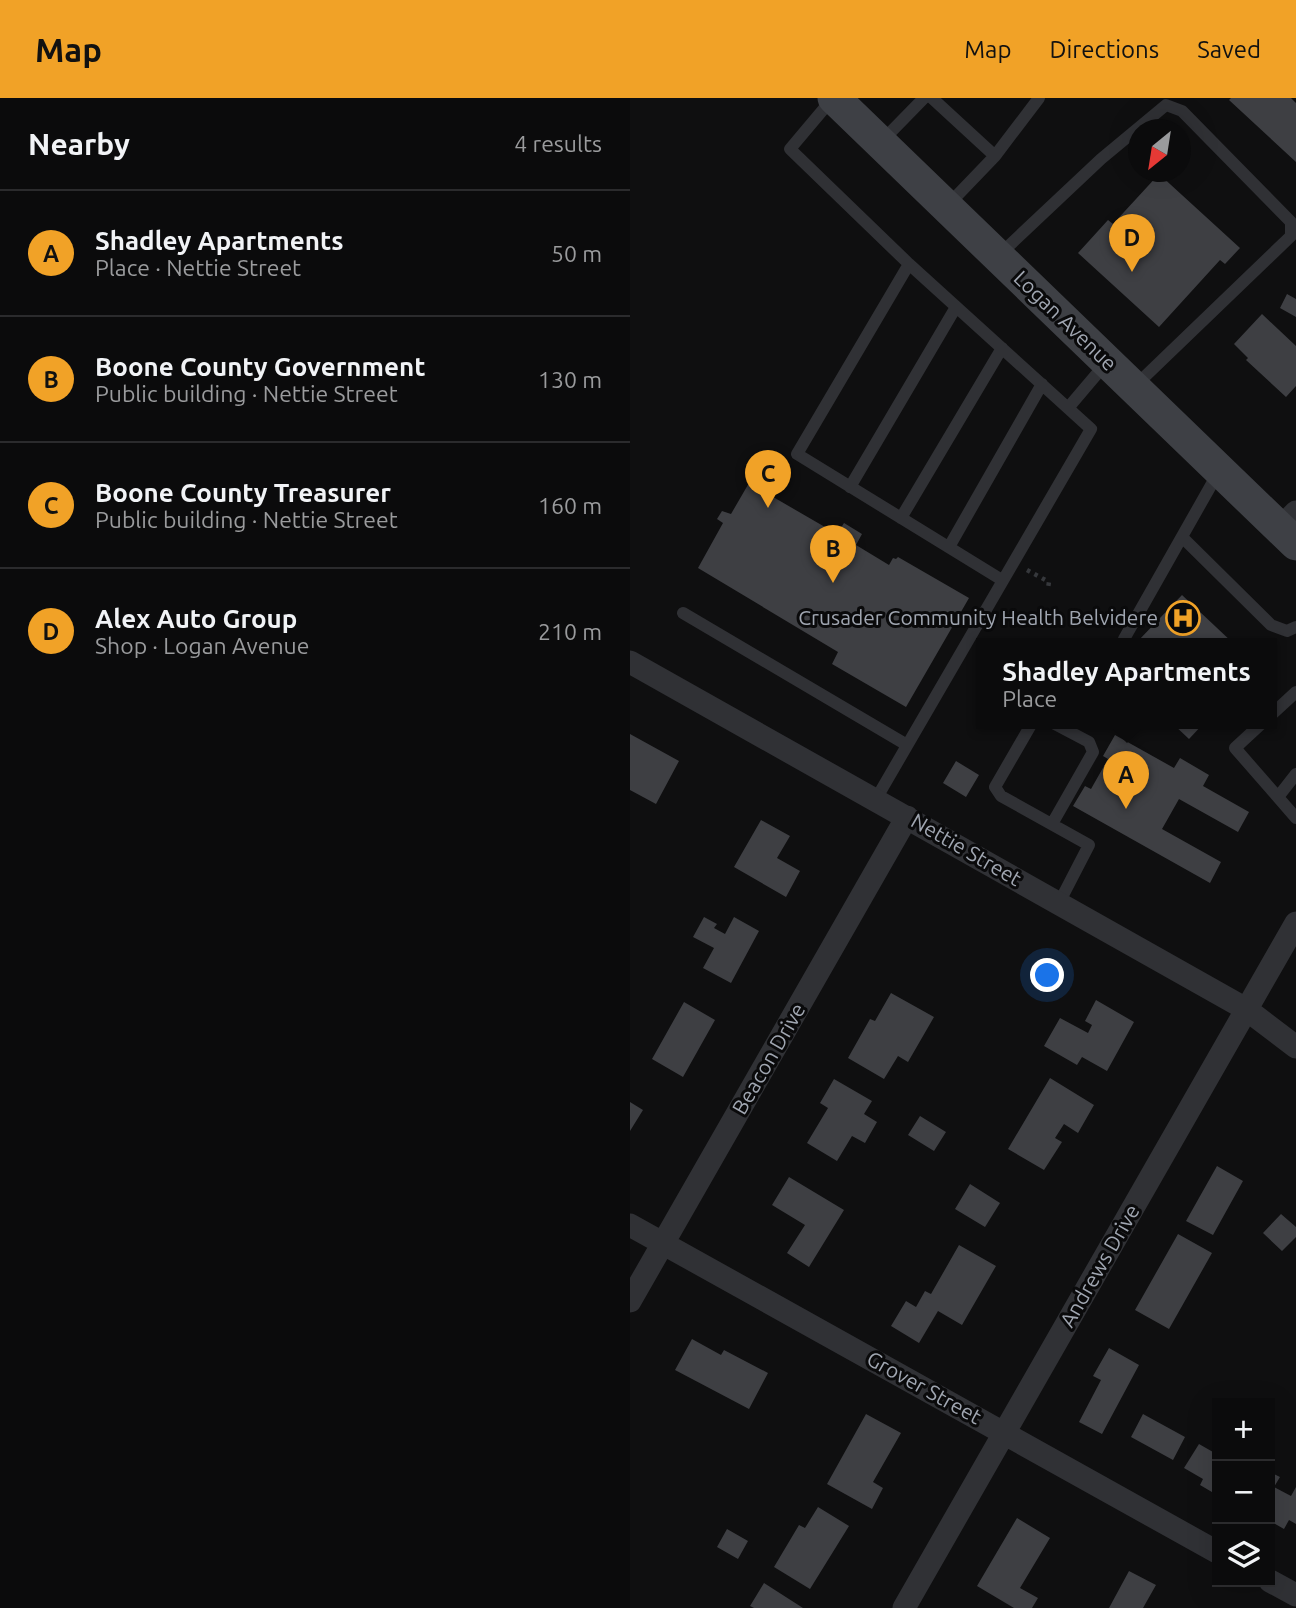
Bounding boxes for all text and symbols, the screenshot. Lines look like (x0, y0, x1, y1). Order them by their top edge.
text: Map (35, 31, 102, 68)
text: Map (964, 36, 1011, 63)
text: Directions (1049, 36, 1159, 63)
text: Saved (1197, 36, 1261, 63)
north arrow (1128, 119, 1191, 182)
text: Nearby (28, 127, 130, 161)
text: 4 results (514, 131, 602, 156)
pin: D (1109, 214, 1155, 272)
text: Shadley Apartments (95, 226, 343, 255)
text: A (43, 241, 59, 266)
text: 50 m (551, 241, 602, 266)
text: Place · Nettie Street (95, 255, 301, 280)
street label: Logan Avenue (1009, 265, 1122, 375)
text: Boone County Government (95, 352, 425, 381)
text: B (43, 367, 59, 392)
text: 130 m (538, 367, 602, 392)
text: Public building · Nettie Street (95, 381, 398, 406)
pin: C (745, 450, 791, 508)
text: Boone County Treasurer (95, 478, 391, 507)
text: C (44, 493, 58, 518)
text: 160 m (538, 493, 602, 518)
text: Public building · Nettie Street (95, 507, 398, 532)
pin: B (810, 525, 856, 583)
hospital icon: Crusader Community Health Belvidere (1164, 599, 1202, 637)
text: Alex Auto Group (95, 604, 297, 633)
place label: Crusader Community Health Belvidere (798, 605, 1158, 629)
text: D (43, 619, 59, 644)
text: 210 m (538, 619, 602, 644)
text: Shop · Logan Avenue (95, 633, 309, 658)
popup (976, 638, 1277, 729)
text: Shadley Apartments (1002, 657, 1251, 686)
text: Place (1002, 686, 1057, 711)
pin: A (1103, 751, 1149, 809)
street label: Nettie Street (907, 808, 1026, 890)
your location (1030, 958, 1064, 992)
street label: Beacon Drive (727, 999, 810, 1118)
street label: Andrews Drive (1054, 1200, 1144, 1331)
street label: Grover Street (863, 1346, 986, 1428)
map controls (1212, 1398, 1275, 1587)
button: + (1212, 1398, 1275, 1461)
button: − (1212, 1461, 1275, 1524)
button: layers (1212, 1524, 1275, 1587)

